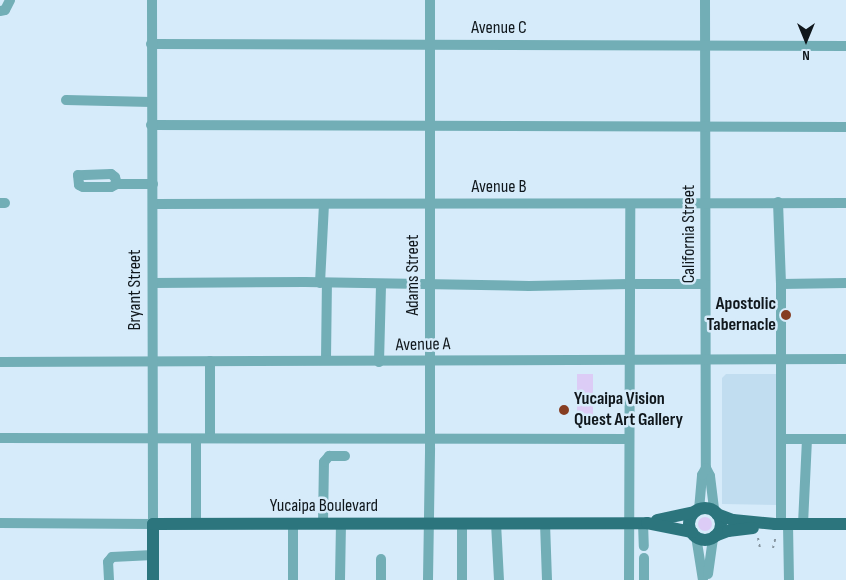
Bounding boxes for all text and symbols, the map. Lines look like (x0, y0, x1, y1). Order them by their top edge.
north arrow (781, 15, 831, 65)
street label: Avenue C (471, 17, 527, 39)
text: N (802, 47, 810, 64)
street label: Avenue B (472, 176, 526, 198)
street label: California Street (678, 185, 700, 283)
street label: Adams Street (402, 235, 424, 315)
street label: Bryant Street (124, 249, 146, 331)
place label: Apostolic Tabernacle (707, 294, 776, 336)
marker: Apostolic Tabernacle (780, 309, 792, 321)
street label: Avenue A (396, 334, 450, 356)
place label: Yucaipa Vision Quest Art Gallery (574, 389, 683, 432)
marker: Yucaipa Vision Quest Art Gallery (558, 404, 570, 416)
street label: Yucaipa Boulevard (270, 495, 378, 517)

